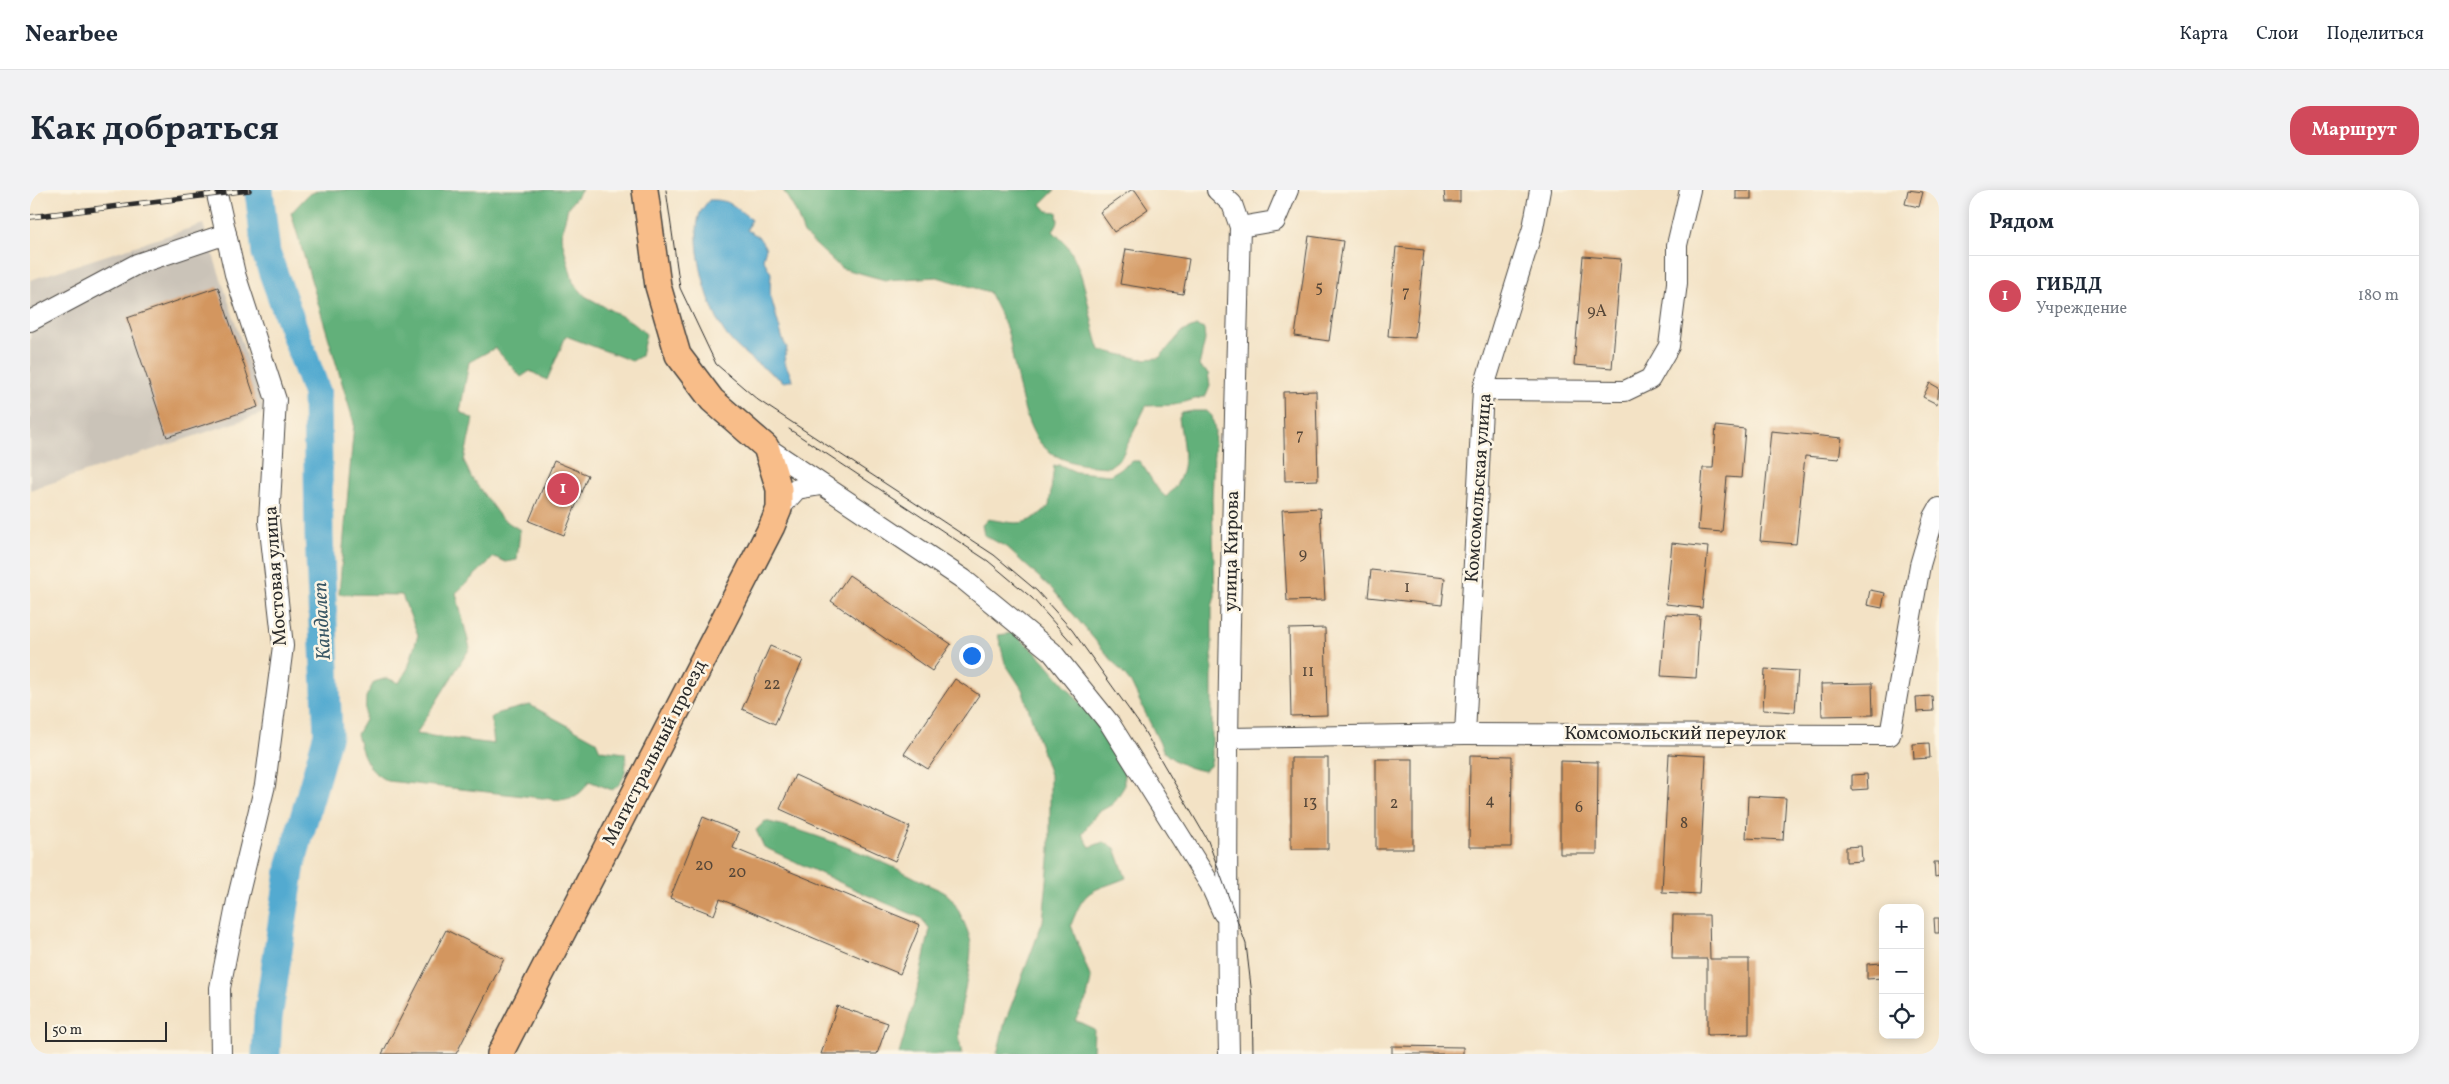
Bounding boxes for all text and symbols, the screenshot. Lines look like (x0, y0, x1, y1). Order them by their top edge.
text: Nearbee (25, 18, 118, 52)
text: Карта (2180, 22, 2228, 47)
text: Слои (2256, 22, 2298, 47)
text: Поделиться (2326, 22, 2424, 47)
text: Как добраться (30, 106, 279, 154)
button: Маршрут (2290, 106, 2419, 155)
text: Рядом (1989, 208, 2054, 237)
text: ГИБДД (2036, 272, 2102, 298)
house number: 5 (1315, 277, 1323, 299)
house number: 7 (1402, 282, 1410, 304)
text: 1 (2002, 285, 2008, 307)
text: 180 m (2358, 285, 2399, 307)
text: Учреждение (2036, 298, 2127, 320)
house number: 9А (1587, 301, 1607, 323)
street label: Комсомольская улица (1459, 392, 1499, 584)
house number: 7 (1296, 425, 1304, 447)
pin: 1 (547, 470, 579, 508)
street label: улица Кирова (1218, 490, 1246, 612)
street label: Мостовая улица (258, 505, 294, 647)
house number: 9 (1299, 544, 1307, 566)
house number: 1 (1404, 577, 1410, 599)
water label: Кандалеп (307, 581, 339, 661)
your location (959, 643, 985, 669)
street label: Магистральный проезд (597, 655, 713, 850)
house number: 11 (1302, 661, 1314, 683)
house number: 22 (763, 674, 781, 696)
street label: Комсомольский переулок (1564, 721, 1786, 747)
house number: 4 (1485, 790, 1495, 812)
house number: 13 (1303, 792, 1317, 814)
house number: 2 (1390, 793, 1398, 815)
house number: 6 (1575, 797, 1583, 819)
house number: 8 (1680, 813, 1688, 835)
house number: 20 (695, 855, 713, 877)
house number: 20 (728, 862, 746, 884)
map controls (1879, 904, 1924, 1039)
button: + (1879, 904, 1924, 949)
button: − (1879, 949, 1924, 994)
button: locate (1879, 994, 1924, 1039)
scale bar (45, 1019, 168, 1042)
text: 50 m (52, 1021, 82, 1040)

